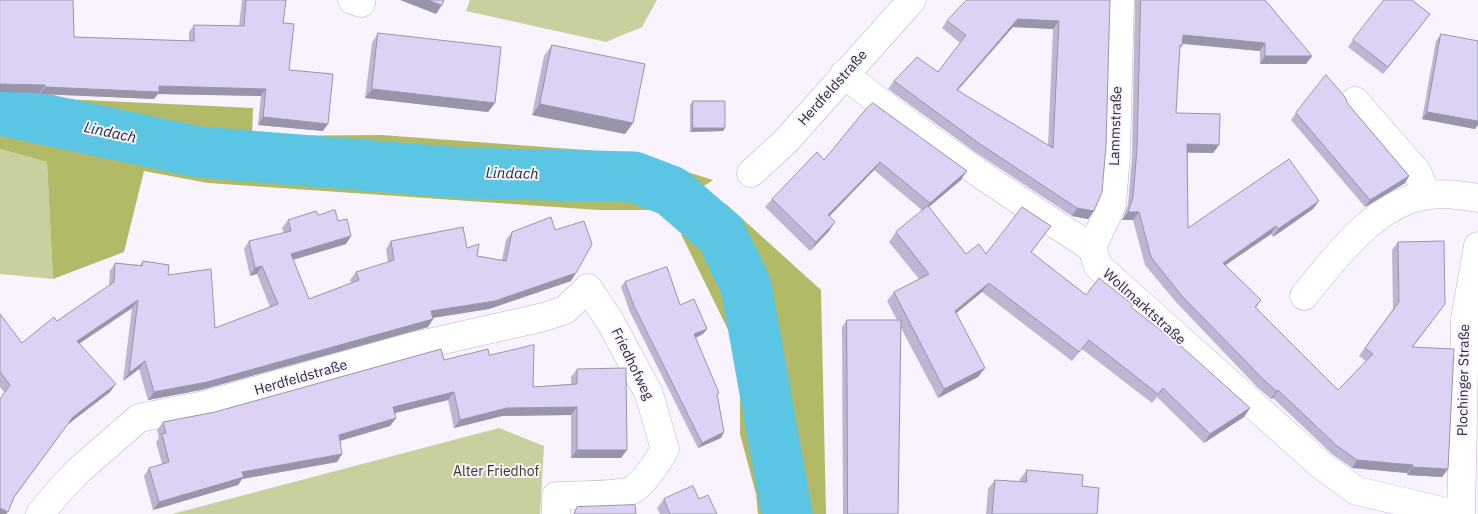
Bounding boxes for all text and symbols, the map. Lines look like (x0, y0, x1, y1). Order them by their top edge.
street label: Herdfeldstraße (795, 47, 871, 129)
street label: Lammstraße (1106, 86, 1126, 166)
water label: Lindach (82, 119, 138, 147)
water label: Lindach (485, 165, 539, 183)
street label: Wollmarktstraße (1099, 265, 1189, 349)
street label: Plochinger Straße (1455, 324, 1473, 436)
street label: Friedhofweg (607, 325, 657, 403)
street label: Herdfeldstraße (253, 357, 349, 399)
park label: Alter Friedhof (453, 464, 539, 480)

